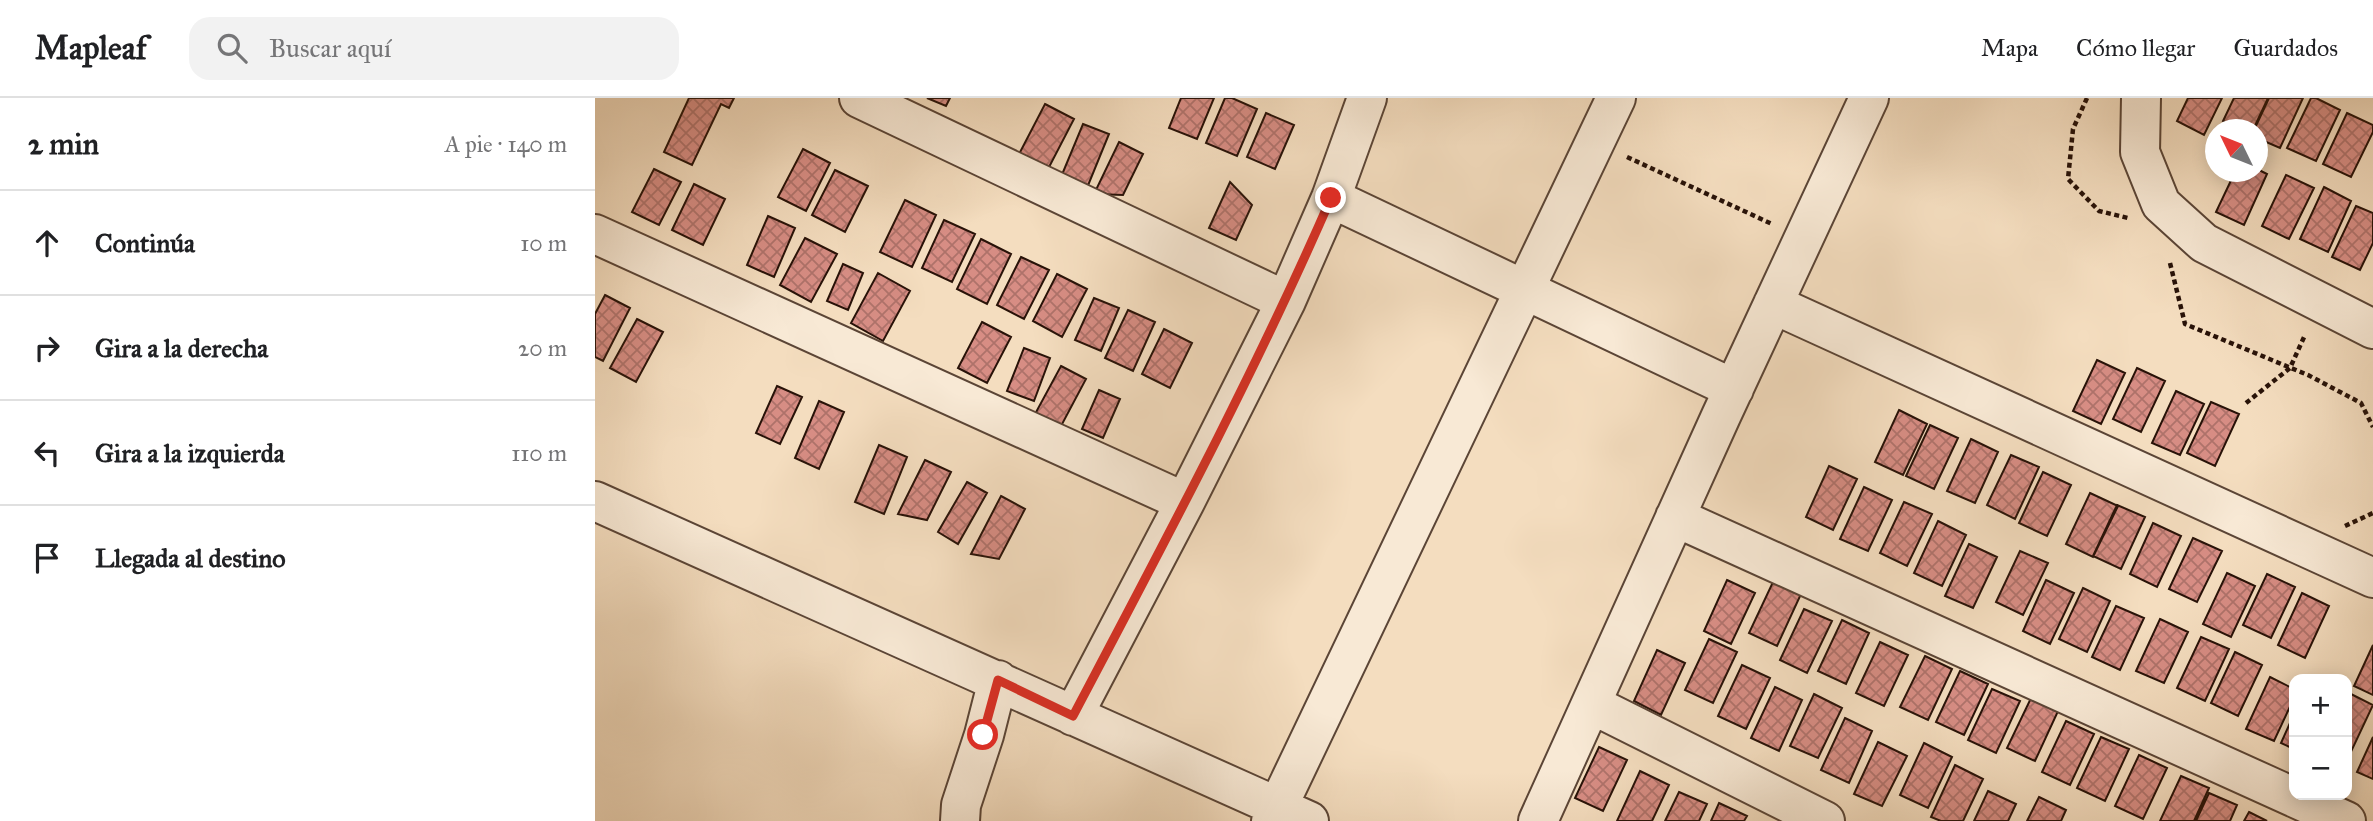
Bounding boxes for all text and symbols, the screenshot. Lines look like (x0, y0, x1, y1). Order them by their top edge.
search box (189, 17, 679, 80)
text: Mapleaf (35, 28, 147, 68)
icon: search (213, 29, 251, 67)
text: Buscar aquí (269, 32, 391, 64)
text: Mapa (1981, 33, 2038, 63)
text: Cómo llegar (2076, 33, 2195, 63)
text: Guardados (2233, 33, 2338, 63)
north arrow (2205, 119, 2268, 182)
text: 2 min (28, 126, 99, 162)
text: A pie · 140 m (445, 130, 567, 158)
route end (1315, 182, 1346, 213)
icon: ahead (28, 224, 66, 262)
text: Continúa (95, 227, 195, 259)
text: 10 m (520, 229, 567, 257)
icon: right (28, 329, 66, 367)
text: Gira a la derecha (95, 332, 268, 364)
text: 20 m (518, 334, 567, 362)
icon: left (28, 434, 66, 472)
text: Gira a la izquierda (95, 437, 285, 469)
text: 110 m (511, 439, 567, 467)
icon: arrive (28, 539, 66, 577)
text: Llegada al destino (95, 542, 286, 574)
map controls (2289, 674, 2352, 800)
button: + (2289, 674, 2352, 737)
route start (967, 719, 998, 750)
button: − (2289, 737, 2352, 800)

